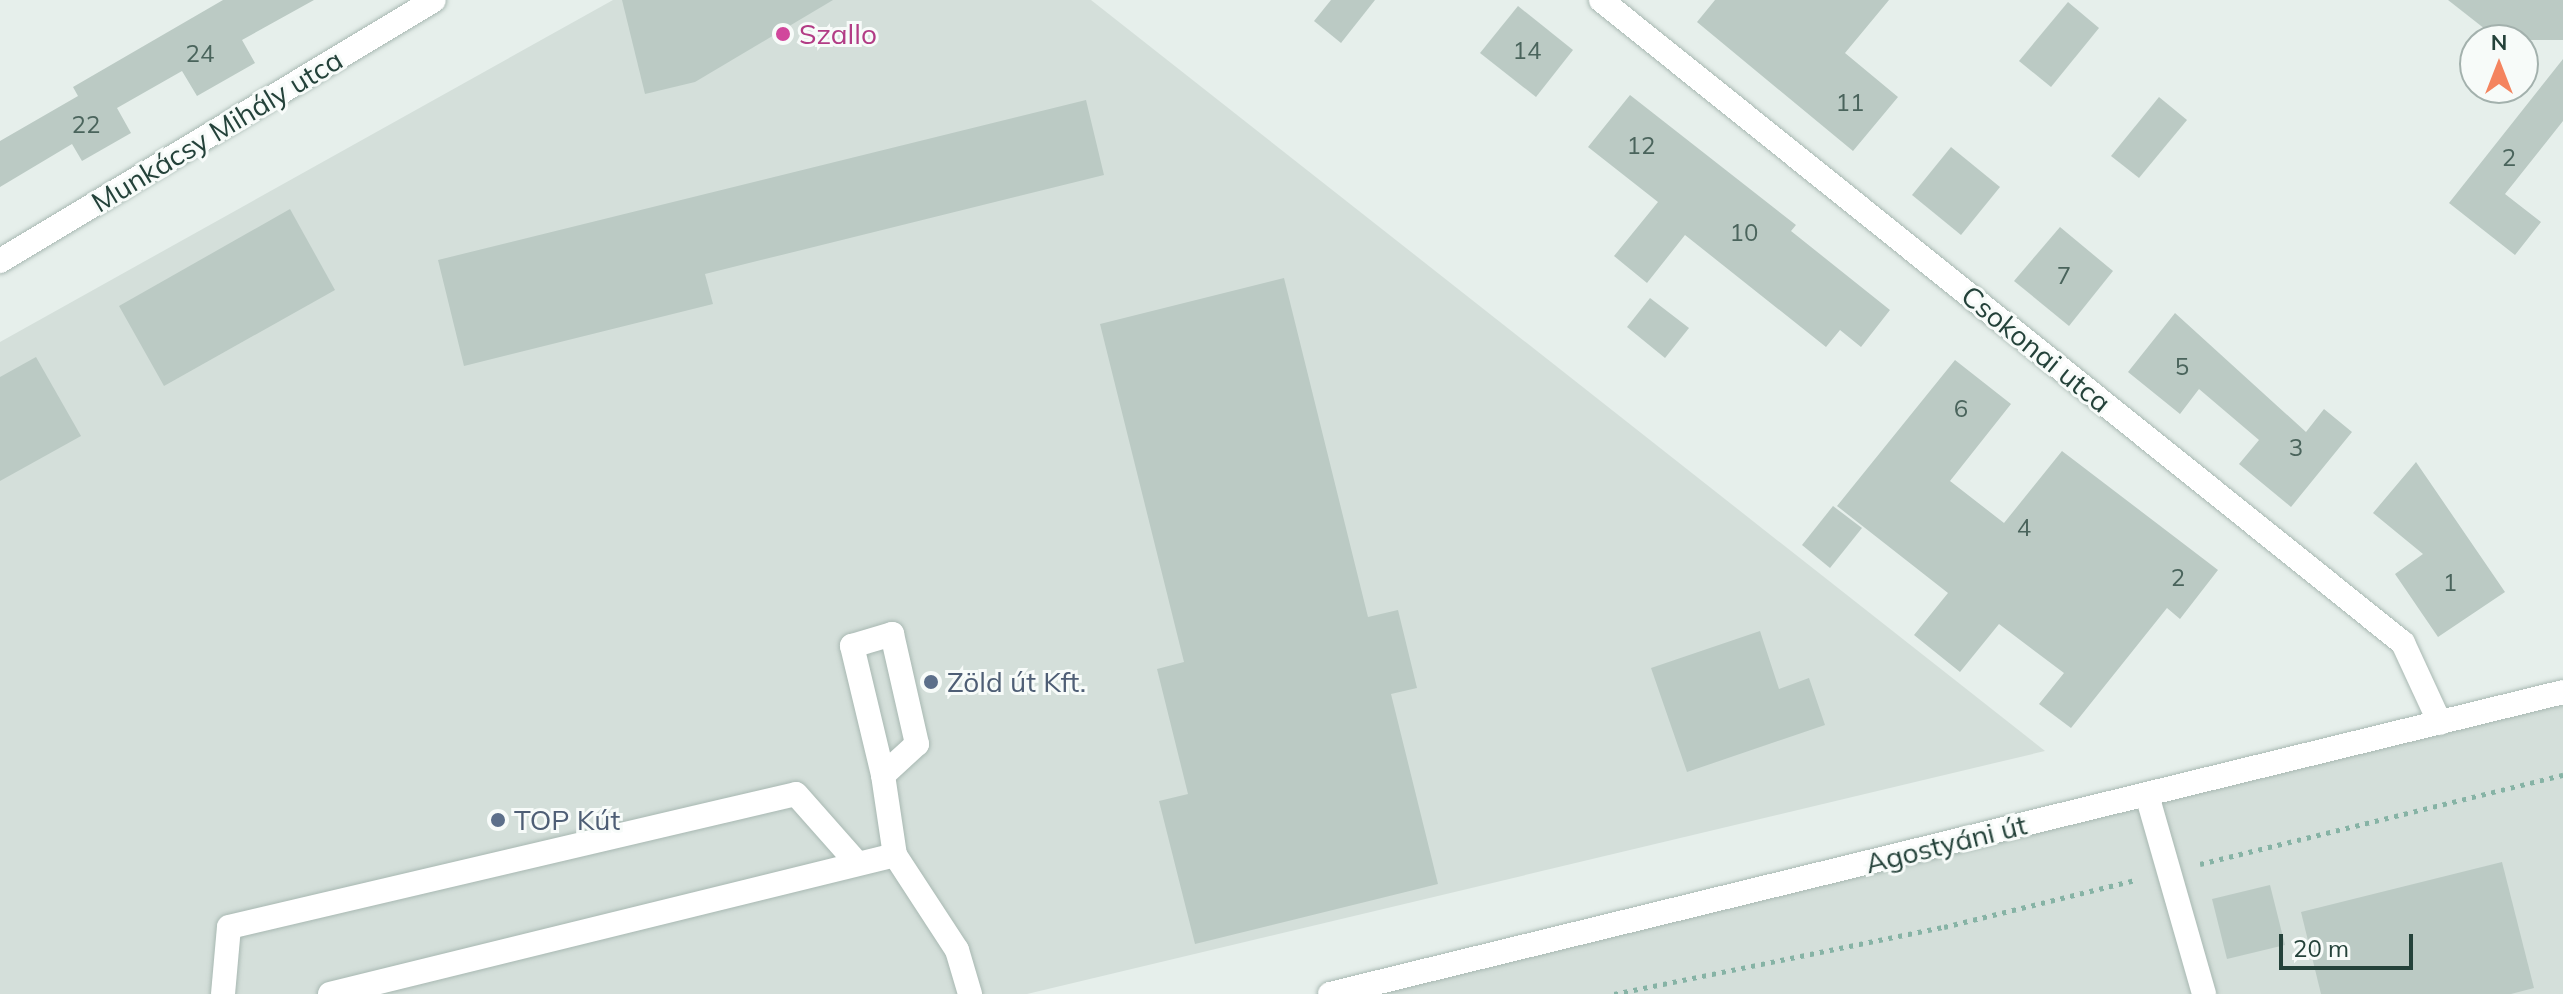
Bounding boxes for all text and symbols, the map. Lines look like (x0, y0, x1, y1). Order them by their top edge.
place label: Szallo (799, 17, 877, 51)
north arrow (2459, 24, 2539, 104)
marker: Szallo (774, 25, 792, 43)
text: N (2491, 28, 2507, 56)
house number: 14 (1513, 37, 1541, 65)
house number: 24 (186, 40, 214, 68)
street label: Munkácsy Mihály utca (86, 43, 348, 219)
house number: 11 (1836, 89, 1864, 117)
house number: 22 (72, 111, 100, 139)
house number: 12 (1627, 132, 1655, 160)
house number: 2 (2502, 144, 2516, 172)
house number: 10 (1730, 219, 1758, 247)
house number: 7 (2057, 262, 2071, 290)
street label: Csokonai utca (1955, 279, 2117, 419)
house number: 5 (2175, 353, 2189, 381)
house number: 6 (1954, 395, 1968, 423)
house number: 3 (2289, 434, 2303, 462)
house number: 4 (2017, 514, 2031, 542)
house number: 2 (2171, 564, 2185, 592)
house number: 1 (2443, 569, 2457, 597)
place label: Zöld út Kft. (947, 665, 1086, 699)
marker: Zöld út Kft. (922, 673, 940, 691)
place label: TOP Kút (514, 803, 620, 837)
street label: Agostyáni út (1862, 808, 2030, 880)
marker: TOP Kút (489, 811, 507, 829)
scale bar (2283, 918, 2417, 968)
text: 20 m (2293, 933, 2349, 963)

